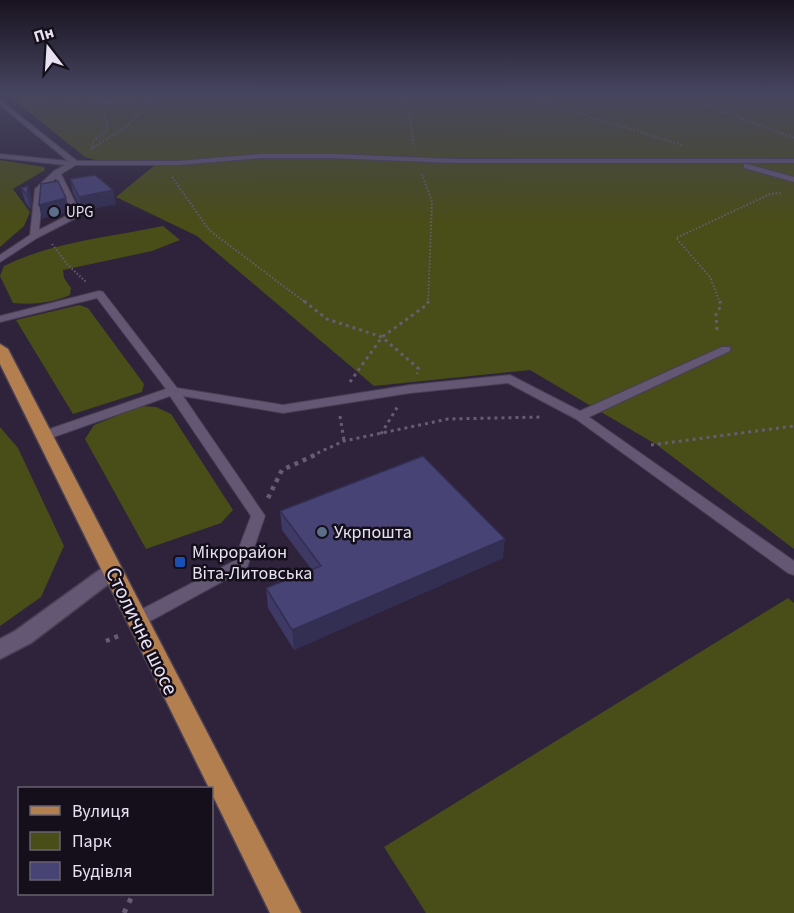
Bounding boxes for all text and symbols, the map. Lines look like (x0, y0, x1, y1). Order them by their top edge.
north arrow (18, 18, 78, 78)
text: Пн (31, 21, 57, 48)
place label: UPG (66, 202, 93, 223)
marker: UPG (47, 205, 61, 219)
place label: Укрпошта (334, 520, 412, 545)
marker: Укрпошта (315, 525, 329, 539)
place label: Мікрорайон Віта-Литовська (192, 540, 312, 586)
marker: Мікрорайон Віта-Литовська (173, 555, 187, 569)
street label: Столичне шосе (98, 562, 186, 700)
legend (18, 787, 213, 895)
text: Вулиця (72, 799, 130, 824)
text: Парк (72, 829, 112, 854)
text: Будівля (72, 859, 132, 884)

